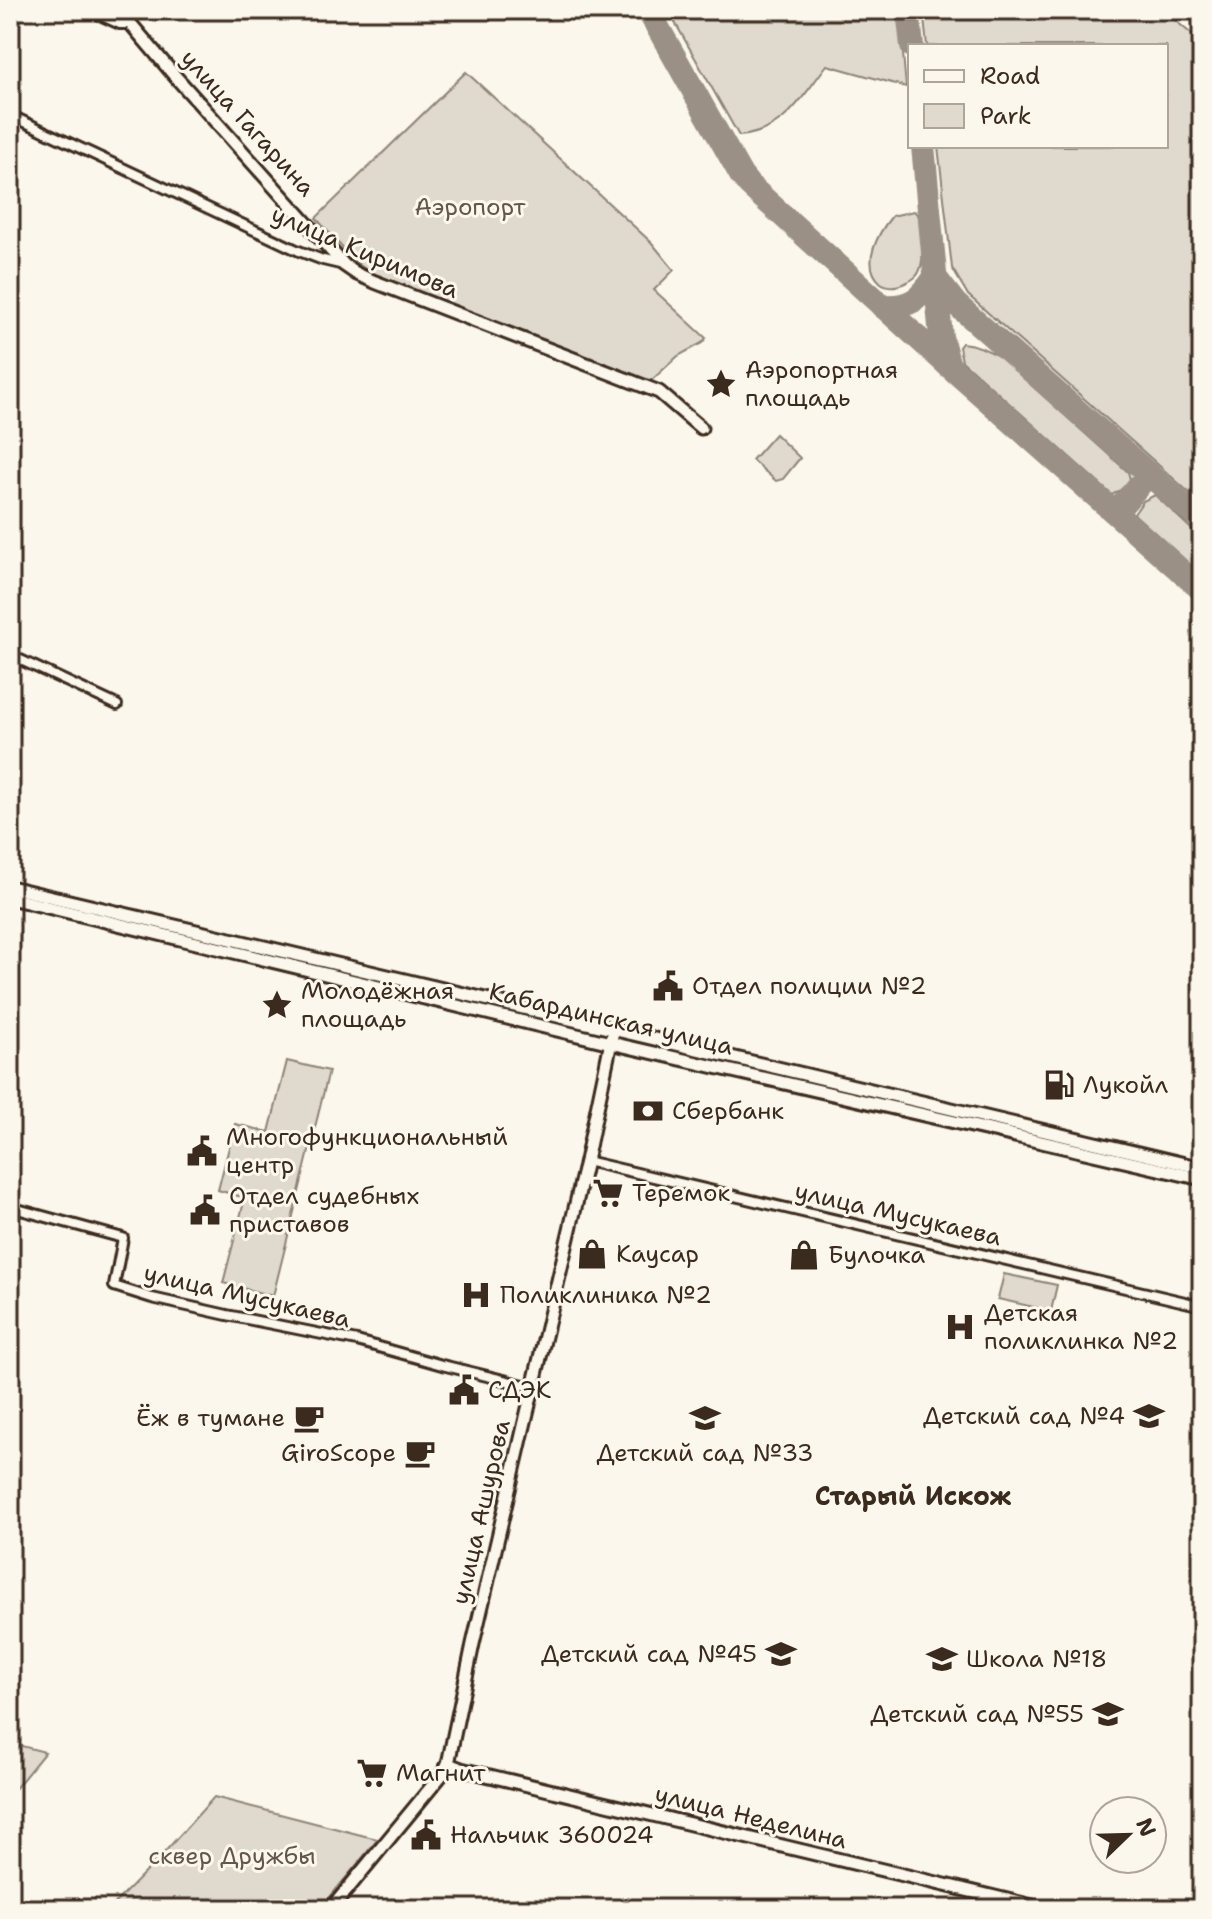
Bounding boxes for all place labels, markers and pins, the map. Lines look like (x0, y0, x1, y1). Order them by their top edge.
place label: Аэропортная площадь (745, 354, 898, 414)
place icon: Аэропортная площадь (704, 367, 738, 401)
public building icon: Отдел полиции №2 (651, 969, 685, 1003)
place label: Отдел полиции №2 (692, 970, 927, 1002)
place label: Молодёжная площадь (301, 975, 454, 1035)
place icon: Молодёжная площадь (260, 988, 294, 1022)
fuel station icon: Лукойл (1042, 1068, 1076, 1102)
place label: Лукойл (1083, 1069, 1168, 1101)
bank icon: Сбербанк (631, 1094, 665, 1128)
place label: Сбербанк (672, 1095, 784, 1127)
place label: Многофункциональный центр (226, 1121, 508, 1181)
public building icon: Многофункциональный центр (185, 1134, 219, 1168)
supermarket icon: Теремок (591, 1176, 625, 1210)
place label: Теремок (632, 1177, 730, 1209)
place label: Отдел судебных приставов (229, 1180, 419, 1240)
public building icon: Отдел судебных приставов (188, 1193, 222, 1227)
shop icon: Каусар (575, 1237, 609, 1271)
place label: Каусар (616, 1238, 699, 1270)
shop icon: Булочка (787, 1238, 821, 1272)
place label: Булочка (828, 1239, 925, 1271)
hospital icon: Поликлиника №2 (459, 1278, 493, 1312)
place label: Поликлиника №2 (500, 1279, 712, 1311)
place label: Детская поликлинка №2 (984, 1297, 1178, 1357)
hospital icon: Детская поликлинка №2 (943, 1310, 977, 1344)
public building icon: СДЭК (447, 1373, 481, 1407)
place label: СДЭК (488, 1374, 552, 1406)
school or university icon: Детский сад №4 (1132, 1399, 1166, 1433)
place label: Детский сад №4 (923, 1400, 1125, 1432)
cafe icon: Ёж в тумане (292, 1401, 326, 1435)
school or university icon: Детский сад №33 (688, 1401, 722, 1435)
place label: Ёж в тумане (136, 1402, 285, 1434)
cafe icon: GiroScope (403, 1436, 437, 1470)
place label: GiroScope (281, 1437, 396, 1469)
place label: Детский сад №33 (596, 1437, 814, 1469)
school or university icon: Детский сад №45 (764, 1637, 798, 1671)
place label: Детский сад №45 (541, 1638, 757, 1670)
school or university icon: Школа №18 (925, 1642, 959, 1676)
place label: Школа №18 (966, 1643, 1107, 1675)
school or university icon: Детский сад №55 (1091, 1697, 1125, 1731)
place label: Детский сад №55 (870, 1698, 1084, 1730)
supermarket icon: Магнит (355, 1756, 389, 1790)
place label: Магнит (396, 1757, 486, 1789)
public building icon: Нальчик 360024 (409, 1818, 443, 1852)
place label: Нальчик 360024 (450, 1819, 654, 1851)

